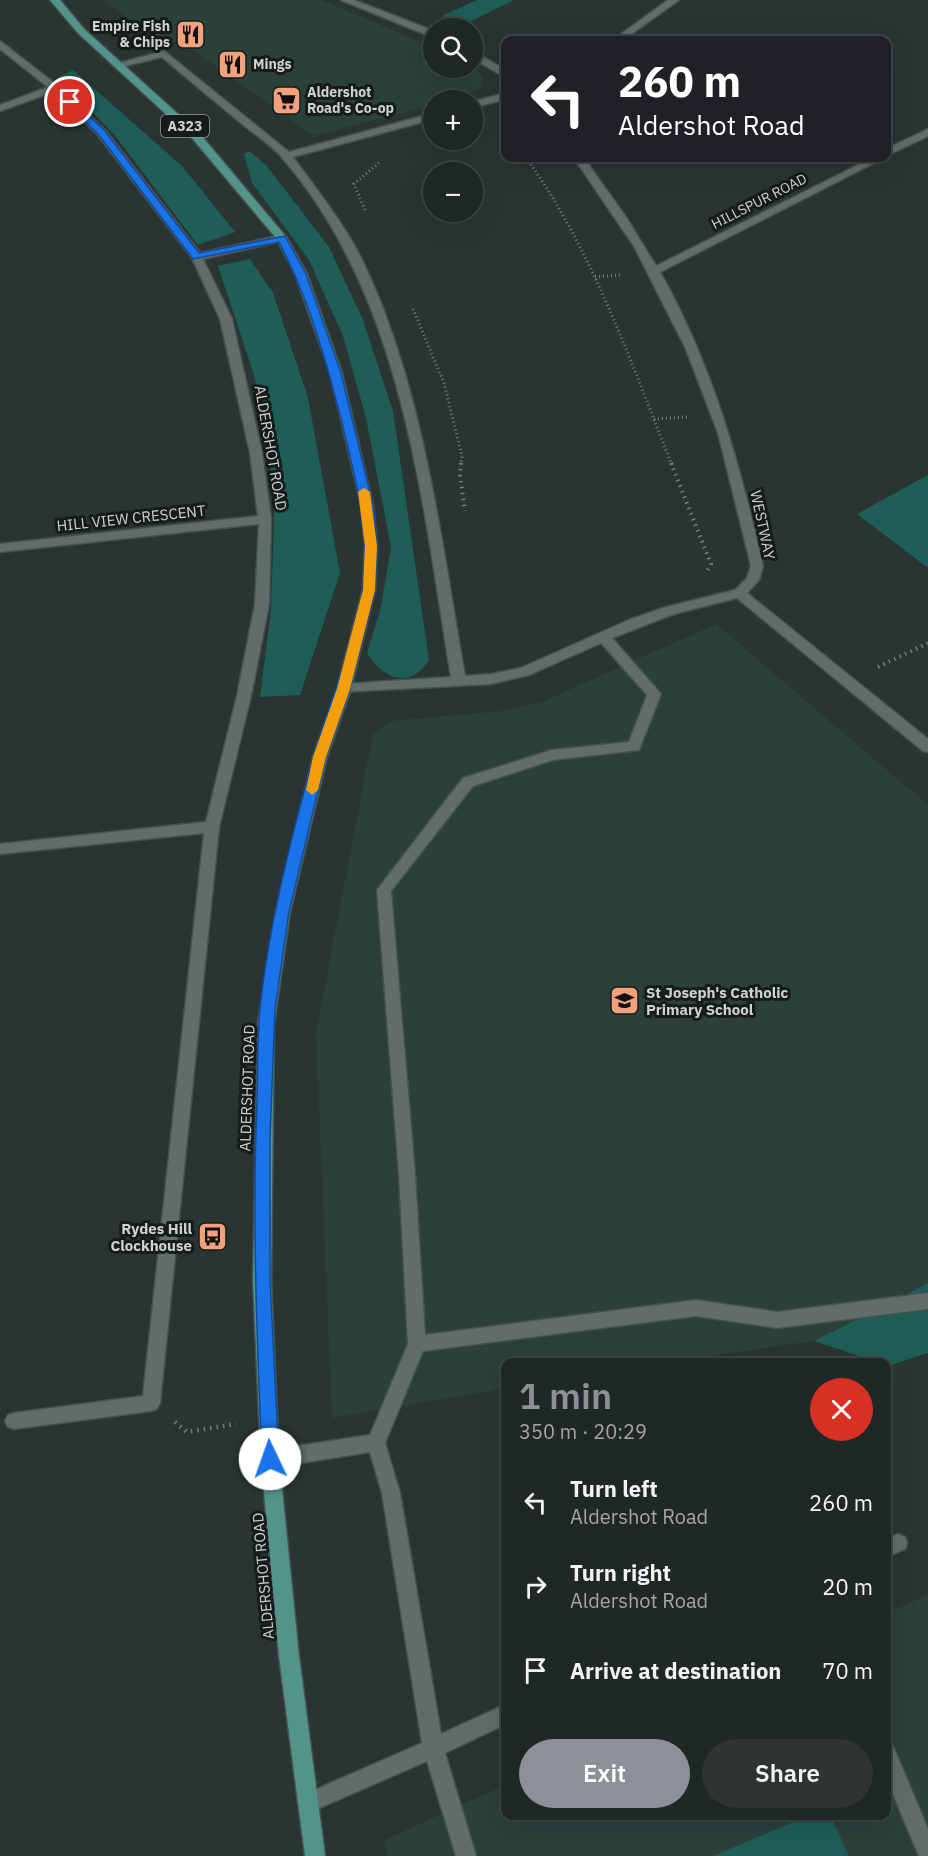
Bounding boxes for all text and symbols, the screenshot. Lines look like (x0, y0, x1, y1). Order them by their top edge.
place label: Empire Fish & Chips (92, 17, 170, 51)
restaurant icon: Empire Fish & Chips (175, 18, 207, 50)
map controls (423, 18, 483, 222)
button: search (423, 18, 483, 78)
restaurant icon: Mings (216, 48, 248, 80)
text: 260 m (618, 54, 741, 109)
place label: Mings (253, 55, 292, 73)
icon: left (519, 60, 597, 138)
pin (44, 76, 95, 127)
place label: Aldershot Road's Co-op (307, 83, 394, 117)
supermarket icon: Aldershot Road's Co-op (270, 84, 302, 116)
icon: arrive (53, 85, 86, 118)
button: + (423, 90, 483, 150)
text: Aldershot Road (618, 107, 805, 142)
road number: A323 (161, 115, 209, 137)
button: − (423, 162, 483, 222)
street label: HILLSPUR ROAD (708, 169, 810, 233)
street label: ALDERSHOT ROAD (251, 384, 291, 512)
street label: WESTWAY (746, 489, 780, 562)
street label: HILL VIEW CRESCENT (56, 501, 207, 535)
place label: St Joseph's Catholic Primary School (646, 983, 789, 1019)
school or university icon: St Joseph's Catholic Primary School (609, 985, 641, 1017)
street label: ALDERSHOT ROAD (235, 1024, 259, 1152)
place label: Rydes Hill Clockhouse (110, 1219, 192, 1255)
bus stop icon: Rydes Hill Clockhouse (197, 1221, 229, 1253)
text: 1 min (519, 1372, 612, 1419)
button: close (810, 1378, 873, 1441)
text: 350 m · 20:29 (519, 1418, 647, 1445)
position arrow (238, 1427, 302, 1491)
text: Turn left (570, 1474, 658, 1503)
icon: left (519, 1486, 552, 1519)
text: 260 m (809, 1488, 873, 1517)
text: Aldershot Road (570, 1503, 708, 1530)
street label: ALDERSHOT ROAD (248, 1512, 278, 1640)
text: Turn right (570, 1558, 671, 1587)
icon: right (519, 1570, 552, 1603)
text: 20 m (822, 1572, 873, 1601)
text: Aldershot Road (570, 1587, 708, 1614)
icon: arrive (519, 1654, 552, 1687)
text: Arrive at destination (570, 1656, 781, 1685)
text: 70 m (822, 1656, 873, 1685)
button: Exit (519, 1739, 690, 1808)
button: Share (702, 1739, 873, 1808)

